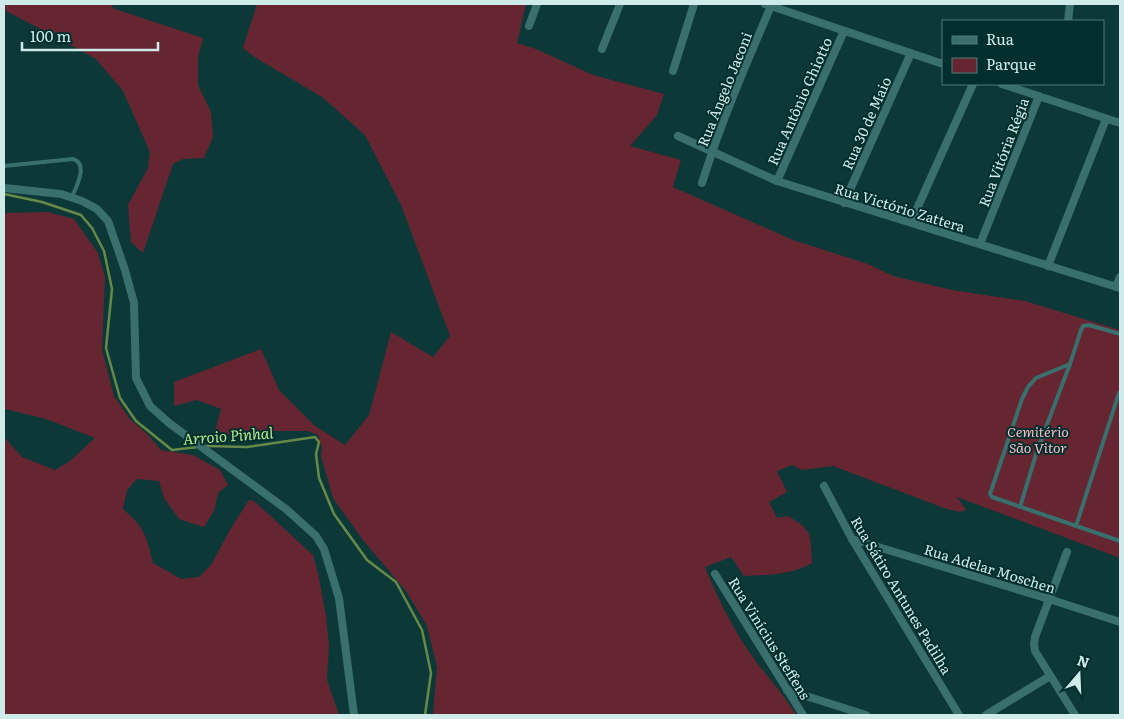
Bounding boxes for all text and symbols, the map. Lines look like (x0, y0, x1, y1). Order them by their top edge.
scale bar (22, 20, 159, 52)
legend (942, 20, 1104, 85)
text: 100 m (30, 24, 71, 47)
text: Rua (986, 27, 1015, 50)
street label: Rua Ângelo Jaconi (692, 28, 756, 149)
street label: Rua Antônio Ghiotto (762, 34, 836, 168)
text: Parque (986, 52, 1036, 75)
street label: Rua 30 de Maio (837, 73, 895, 173)
street label: Rua Vitória Régia (973, 94, 1033, 209)
street label: Rua Victório Zattera (832, 178, 968, 236)
water label: Arroio Pinhal (182, 420, 275, 450)
park label: Cemitério São Vitor (1007, 421, 1069, 457)
street label: Rua Sátiro Antunes Padilha (847, 512, 957, 678)
street label: Rua Adelar Moschen (922, 538, 1058, 598)
street label: Rua Vinícius Steffens (724, 573, 816, 703)
north arrow (1054, 649, 1104, 699)
text: N (1075, 649, 1093, 672)

